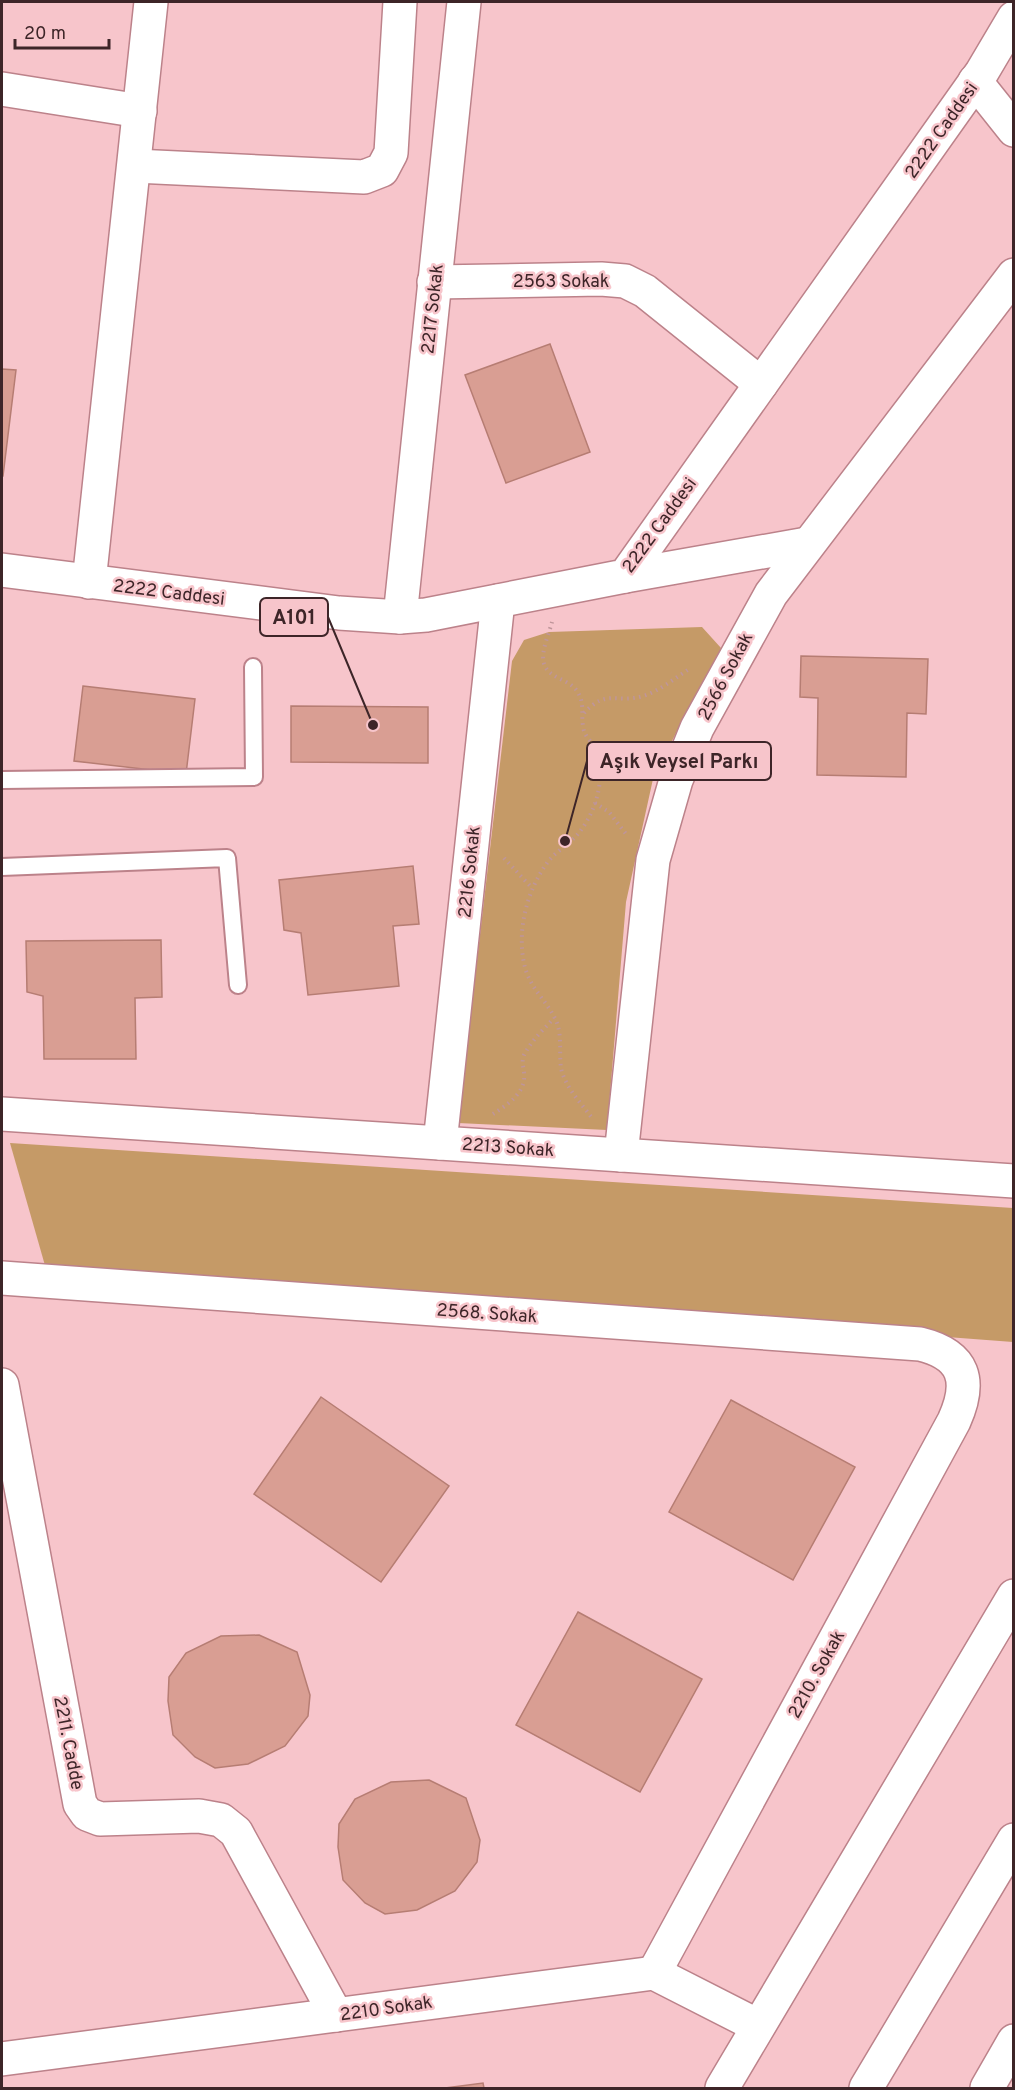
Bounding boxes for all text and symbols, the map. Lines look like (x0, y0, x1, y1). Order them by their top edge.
scale bar (15, 12, 110, 50)
text: 20 m (24, 23, 66, 46)
street label: 2222 Caddesi (901, 78, 984, 184)
street label: 2217 Sokak (417, 263, 450, 355)
street label: 2563 Sokak (513, 271, 609, 294)
street label: 2222 Caddesi (618, 474, 703, 578)
street label: 2222 Caddesi (112, 575, 226, 612)
callout: A101 (260, 598, 328, 636)
text: A101 (272, 606, 316, 632)
street label: 2566 Sokak (694, 629, 759, 725)
callout: Aşık Veysel Parkı (587, 742, 771, 780)
text: Aşık Veysel Parkı (600, 750, 758, 776)
street label: 2216 Sokak (454, 825, 487, 919)
street label: 2213 Sokak (461, 1134, 555, 1163)
street label: 2568. Sokak (436, 1300, 538, 1329)
street label: 2210. Sokak (784, 1627, 851, 1723)
street label: 2211. Cadde (47, 1694, 88, 1792)
street label: 2210 Sokak (338, 1992, 434, 2027)

